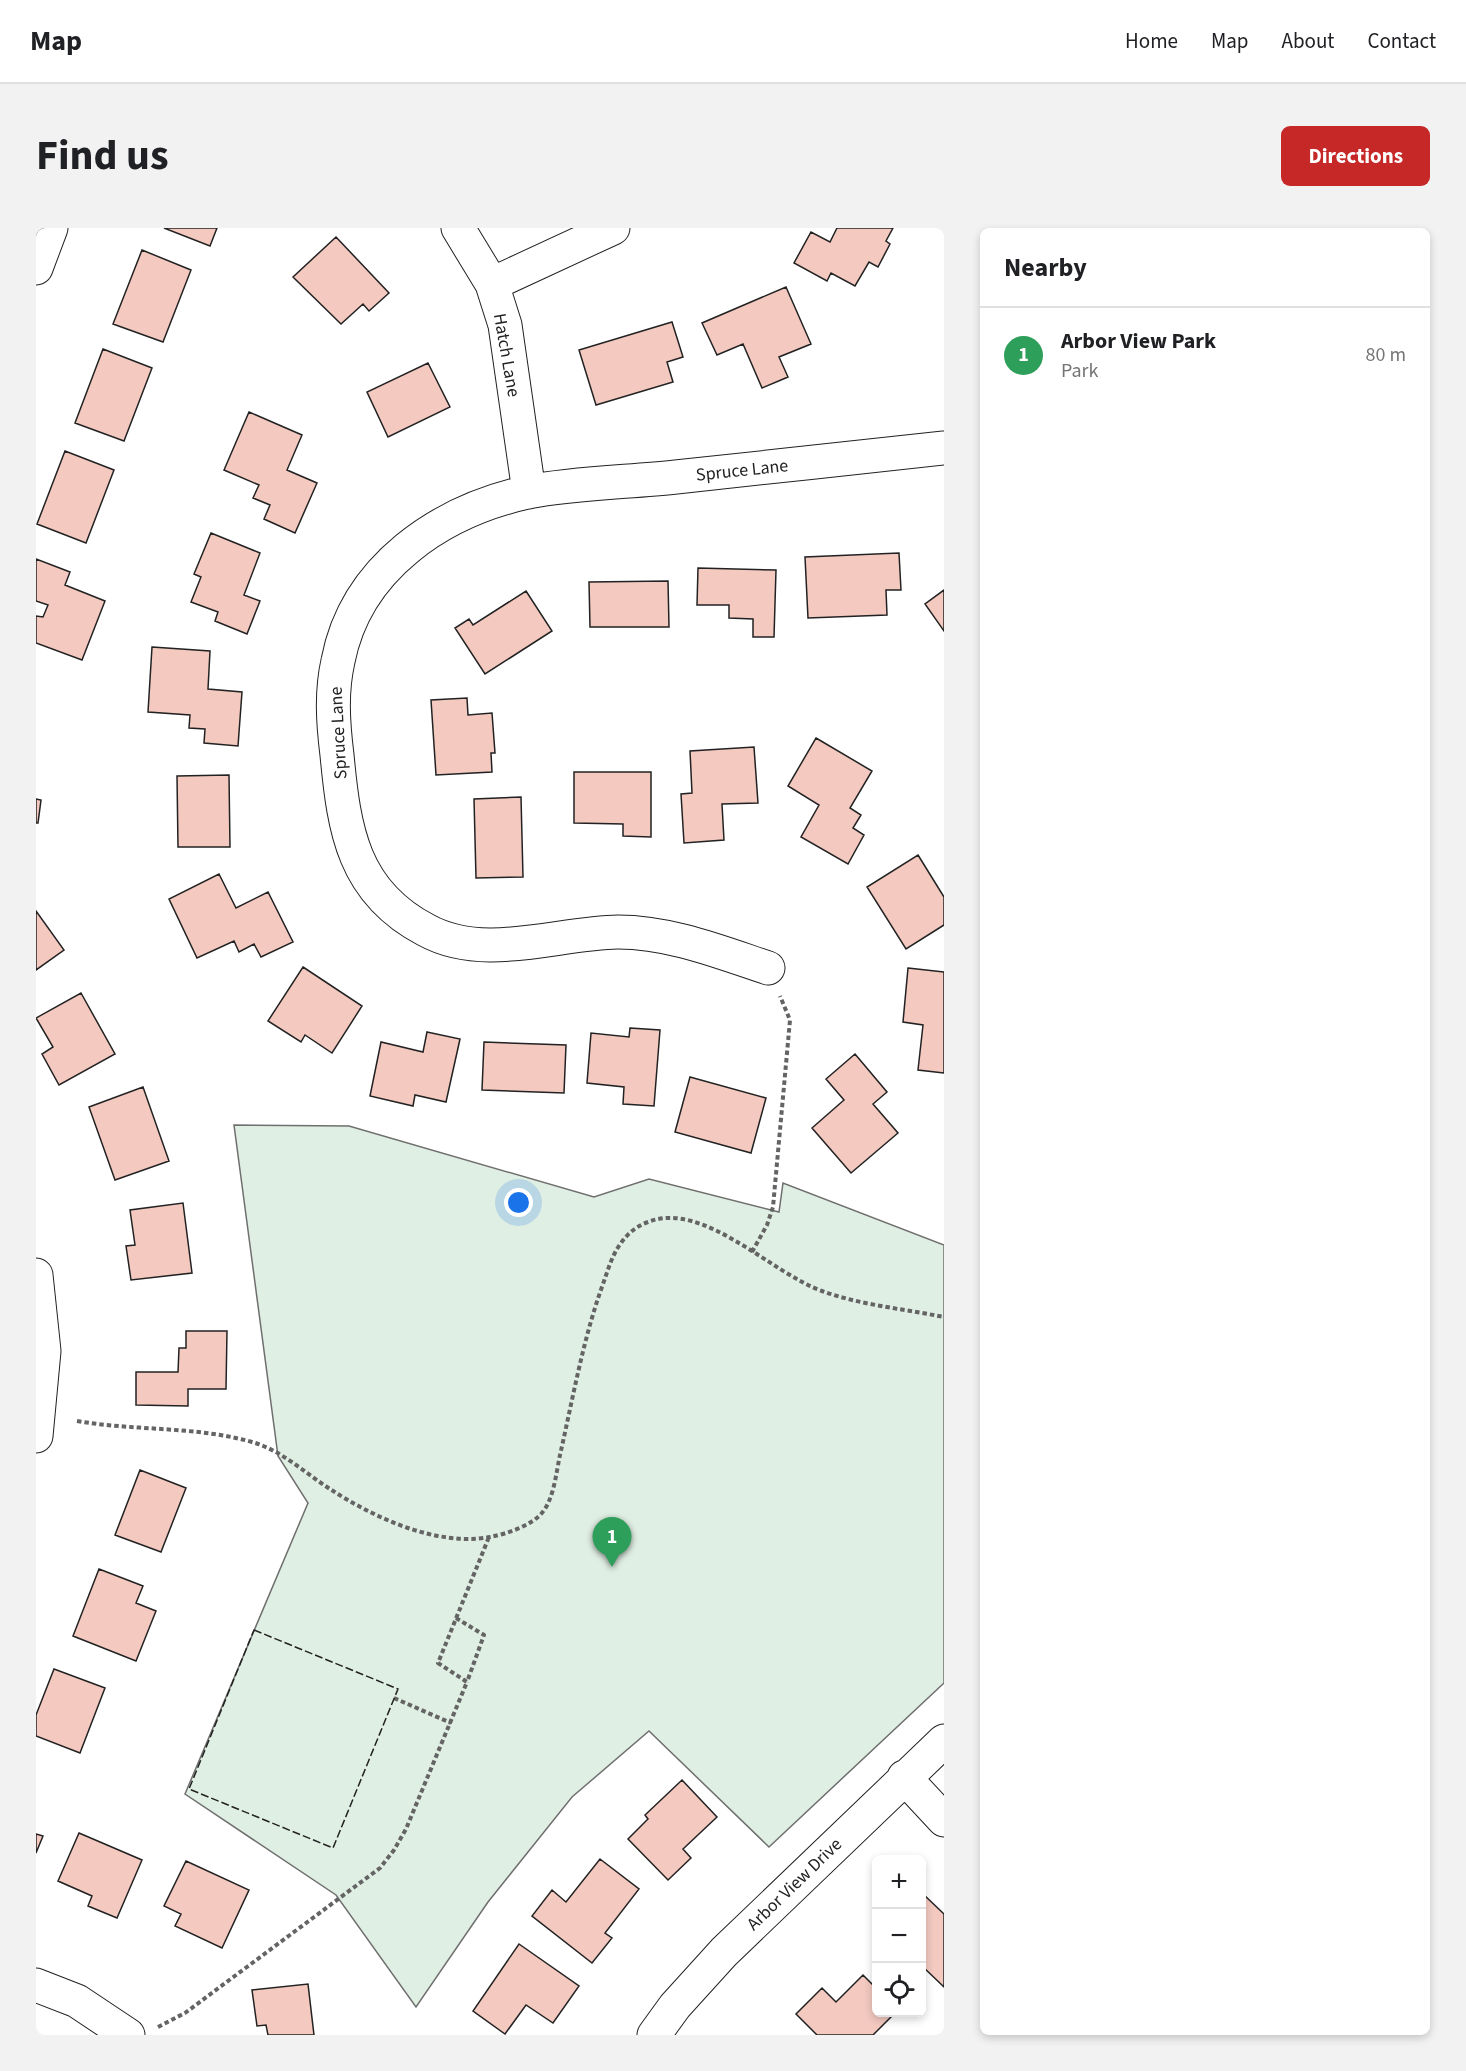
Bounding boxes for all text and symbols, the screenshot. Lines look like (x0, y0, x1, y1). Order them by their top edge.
text: Map (30, 21, 82, 61)
text: Home (1125, 26, 1178, 56)
text: Map (1211, 26, 1249, 56)
text: About (1282, 26, 1334, 56)
text: Contact (1367, 26, 1436, 56)
text: Find us (36, 126, 169, 186)
button: Directions (1281, 126, 1430, 186)
text: Nearby (1004, 249, 1087, 286)
street label: Hatch Lane (487, 311, 526, 399)
text: Arbor View Park (1061, 325, 1216, 357)
text: 1 (1018, 341, 1029, 369)
text: 80 m (1366, 341, 1406, 369)
text: Park (1061, 357, 1098, 385)
street label: Spruce Lane (695, 453, 789, 488)
street label: Spruce Lane (324, 686, 353, 780)
your location (504, 1188, 533, 1217)
pin: 1 (592, 1518, 632, 1567)
street label: Arbor View Drive (741, 1832, 848, 1936)
map controls (872, 1855, 926, 2017)
button: + (872, 1855, 926, 1909)
button: − (872, 1909, 926, 1963)
button: locate (872, 1963, 926, 2017)

